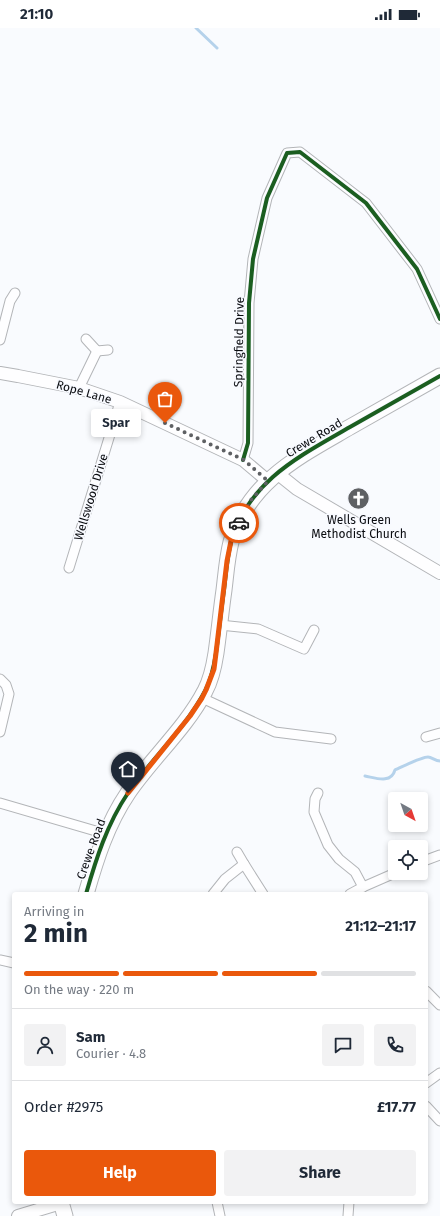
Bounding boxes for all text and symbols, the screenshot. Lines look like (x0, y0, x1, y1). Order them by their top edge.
text: 21:10 (20, 5, 53, 23)
street label: Springfield Drive (231, 297, 247, 387)
street label: Rope Lane (55, 377, 113, 407)
pin (148, 382, 182, 423)
icon: bag (154, 388, 176, 410)
callout: Spar (91, 409, 141, 437)
text: Spar (102, 415, 130, 430)
street label: Crewe Road (283, 416, 345, 460)
street label: Wellswood Drive (71, 452, 111, 542)
church icon: Wells Green Methodist Church (346, 486, 372, 512)
courier (219, 503, 259, 543)
icon: car (228, 512, 250, 534)
place label: Wells Green Methodist Church (311, 513, 407, 541)
pin (111, 752, 145, 793)
icon: home (117, 758, 139, 780)
north arrow (388, 792, 428, 832)
map controls (388, 792, 428, 880)
street label: Crewe Road (74, 817, 108, 881)
button: locate (388, 840, 428, 880)
text: Arriving in (24, 904, 84, 919)
text: 21:12–21:17 (345, 917, 416, 935)
text: 2 min (24, 918, 88, 949)
text: On the way · 220 m (24, 982, 134, 997)
button: person (24, 1024, 66, 1066)
button: chat (322, 1024, 364, 1066)
button: phone (374, 1024, 416, 1066)
text: Sam (76, 1028, 105, 1046)
text: Courier · 4.8 (76, 1046, 146, 1061)
text: Order #2975 (24, 1098, 103, 1116)
text: £17.77 (377, 1098, 416, 1116)
button: Help (24, 1150, 216, 1196)
button: Share (224, 1150, 416, 1196)

